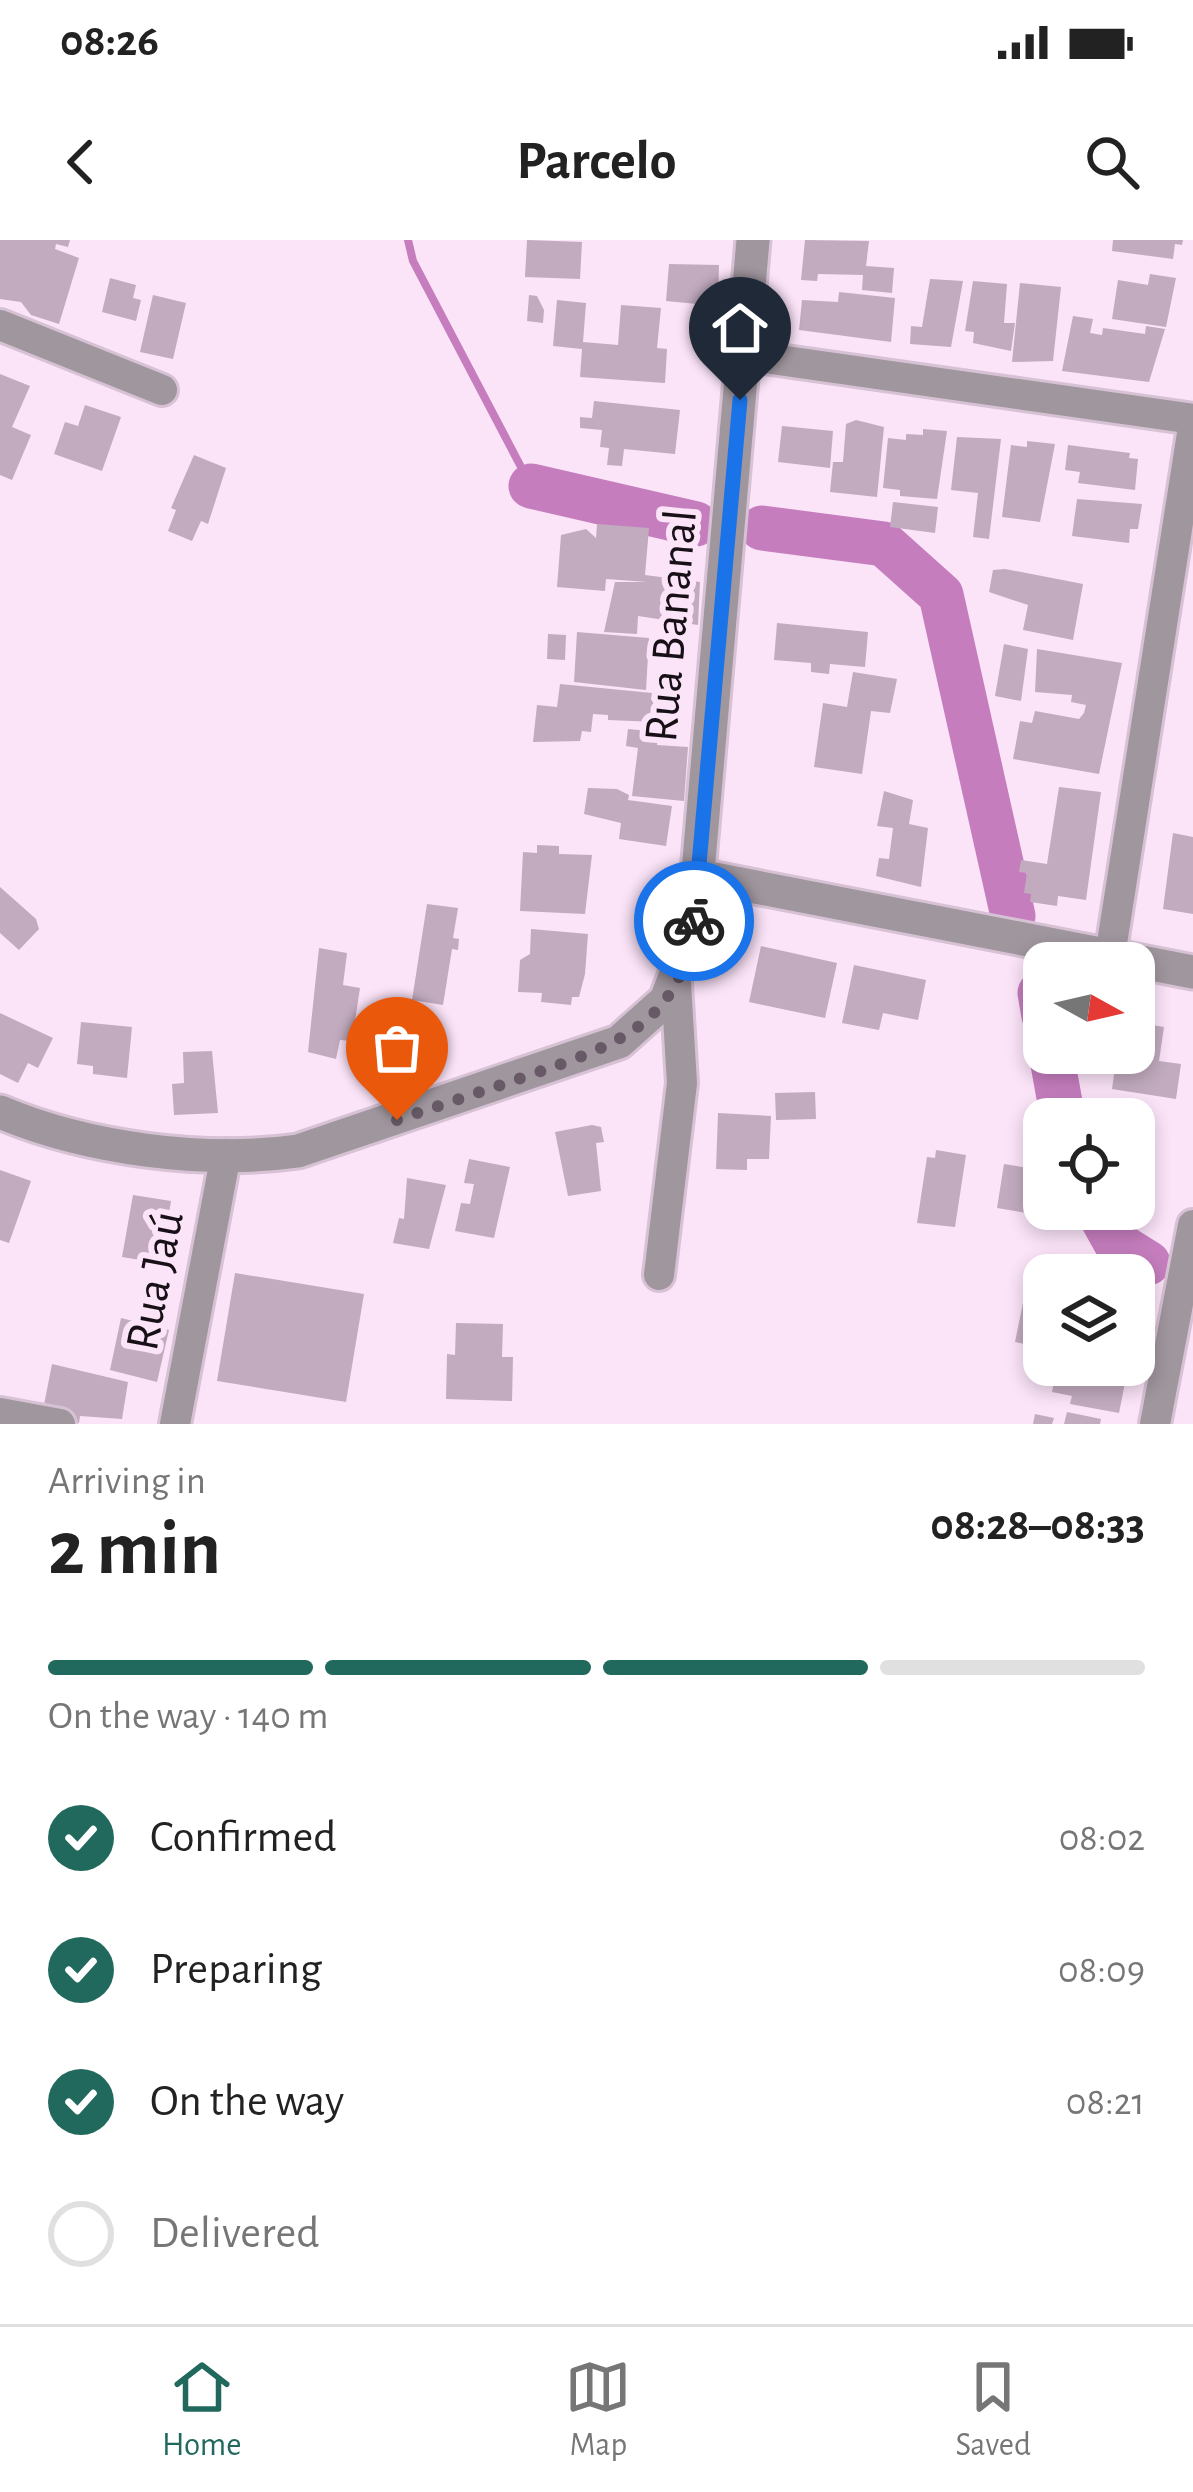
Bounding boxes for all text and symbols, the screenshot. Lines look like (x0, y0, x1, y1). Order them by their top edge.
text: 08:26 (60, 19, 159, 64)
icon: back (48, 129, 114, 195)
icon: search (1079, 129, 1145, 195)
text: Parcelo (516, 135, 677, 189)
pin (689, 277, 791, 400)
icon: home (707, 295, 773, 361)
street label: Rua Bananal (638, 508, 706, 744)
courier (634, 861, 754, 981)
icon: bike (661, 888, 727, 954)
north arrow (1023, 942, 1155, 1074)
map controls (1023, 942, 1155, 1386)
pin (346, 997, 448, 1120)
icon: bag (364, 1015, 430, 1081)
button: locate (1023, 1098, 1155, 1230)
street label: Rua Jaú (119, 1207, 193, 1355)
button: layers (1023, 1254, 1155, 1386)
text: Arriving in (48, 1462, 206, 1501)
text: 08:28–08:33 (930, 1503, 1145, 1548)
text: 2 min (48, 1511, 221, 1589)
text: On the way · 140 m (48, 1697, 329, 1736)
icon: check (48, 1805, 114, 1871)
text: Confirmed (150, 1815, 336, 1860)
text: 08:02 (1059, 1819, 1145, 1858)
icon: check (48, 1937, 114, 2003)
text: Preparing (150, 1947, 322, 1992)
text: 08:09 (1058, 1951, 1145, 1990)
icon: check (48, 2069, 114, 2135)
text: On the way (150, 2079, 344, 2124)
text: 08:21 (1066, 2083, 1145, 2122)
text: Delivered (150, 2211, 319, 2256)
tab: Home (162, 2354, 241, 2466)
tab: Map (565, 2354, 631, 2466)
tab: Saved (955, 2354, 1031, 2466)

